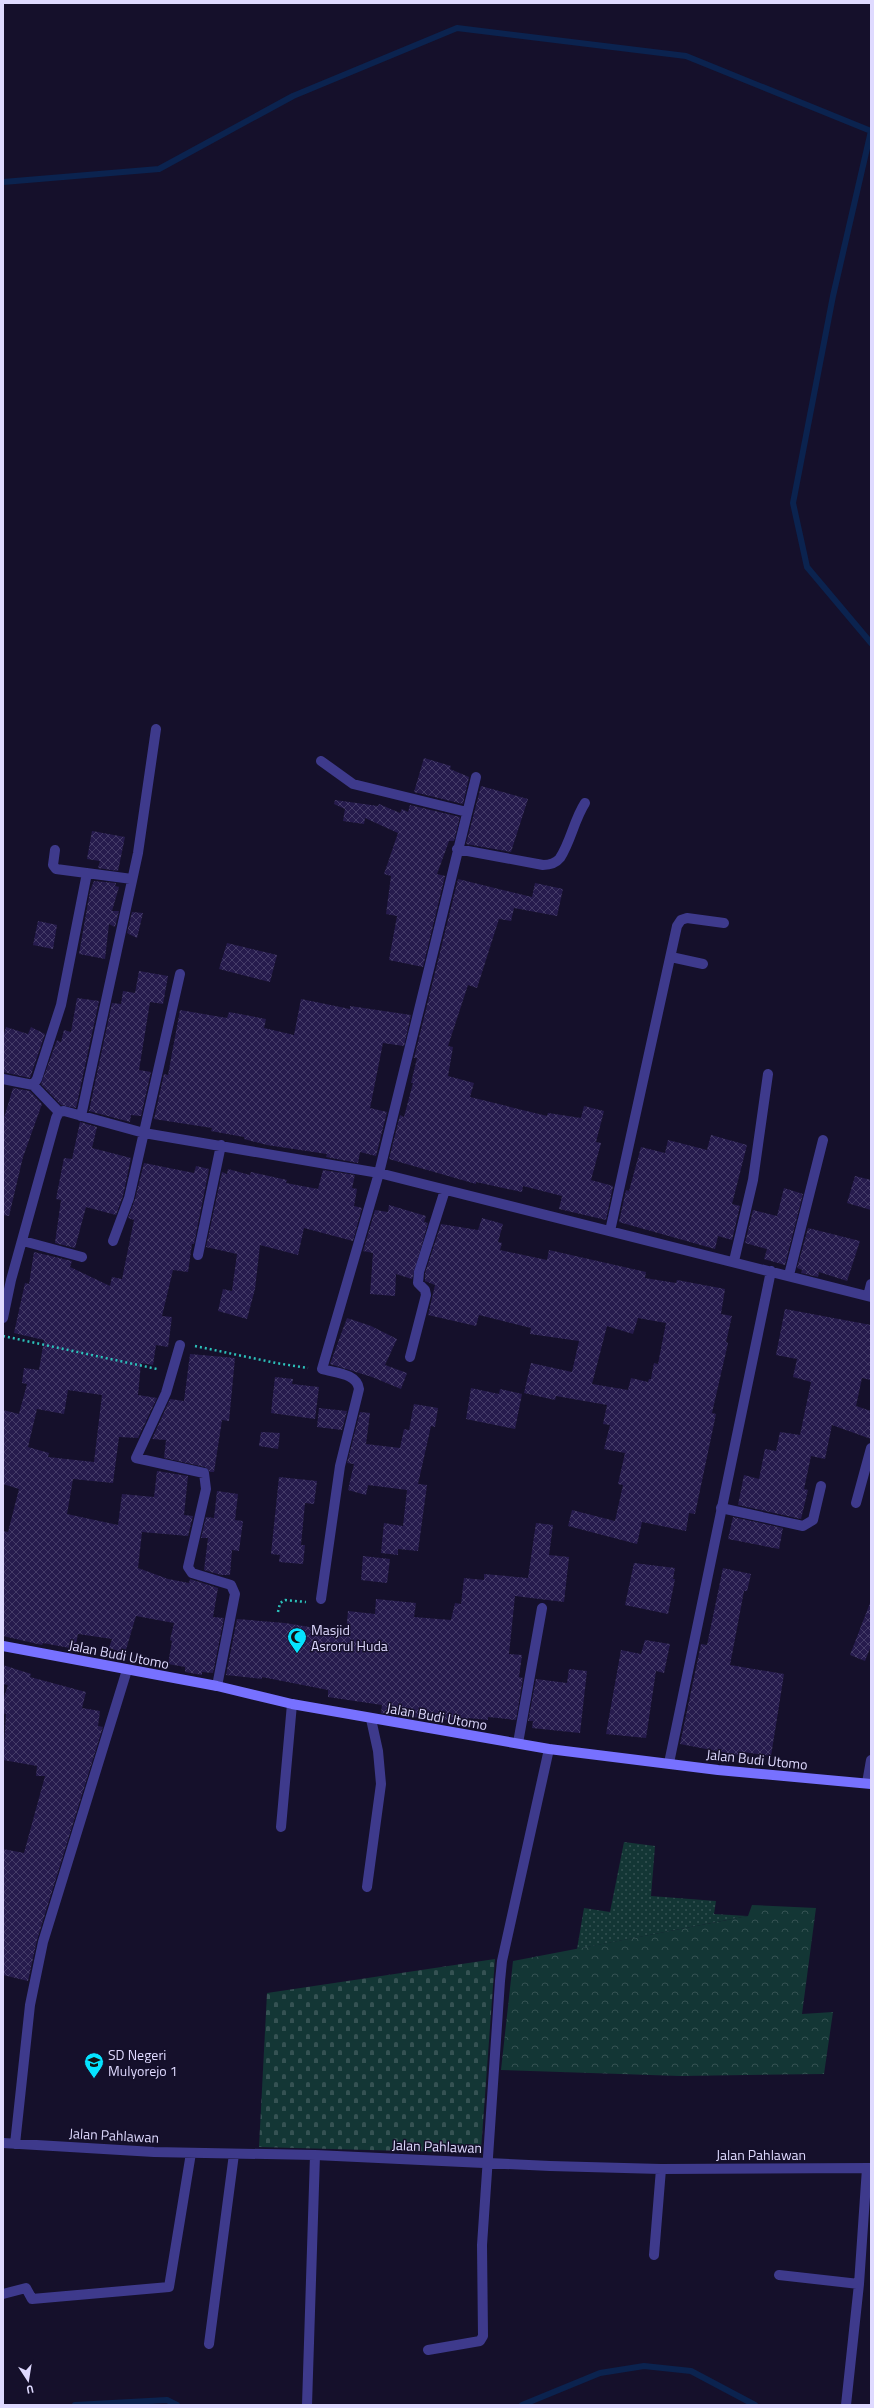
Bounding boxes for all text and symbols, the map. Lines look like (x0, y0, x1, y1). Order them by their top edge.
place label: Masjid Asrorul Huda (311, 1619, 388, 1656)
mosque icon: Masjid Asrorul Huda (286, 1626, 308, 1654)
street label: Jalan Budi Utomo (67, 1634, 171, 1674)
street label: Jalan Budi Utomo (385, 1697, 489, 1735)
street label: Jalan Budi Utomo (705, 1743, 809, 1775)
place label: SD Negeri Mulyorejo 1 (108, 2044, 178, 2081)
school or university icon: SD Negeri Mulyorejo 1 (83, 2051, 105, 2079)
street label: Jalan Pahlawan (68, 2122, 160, 2148)
street label: Jalan Pahlawan (392, 2134, 482, 2158)
street label: Jalan Pahlawan (716, 2144, 806, 2165)
north arrow (8, 2360, 48, 2400)
text: U (25, 2381, 35, 2398)

